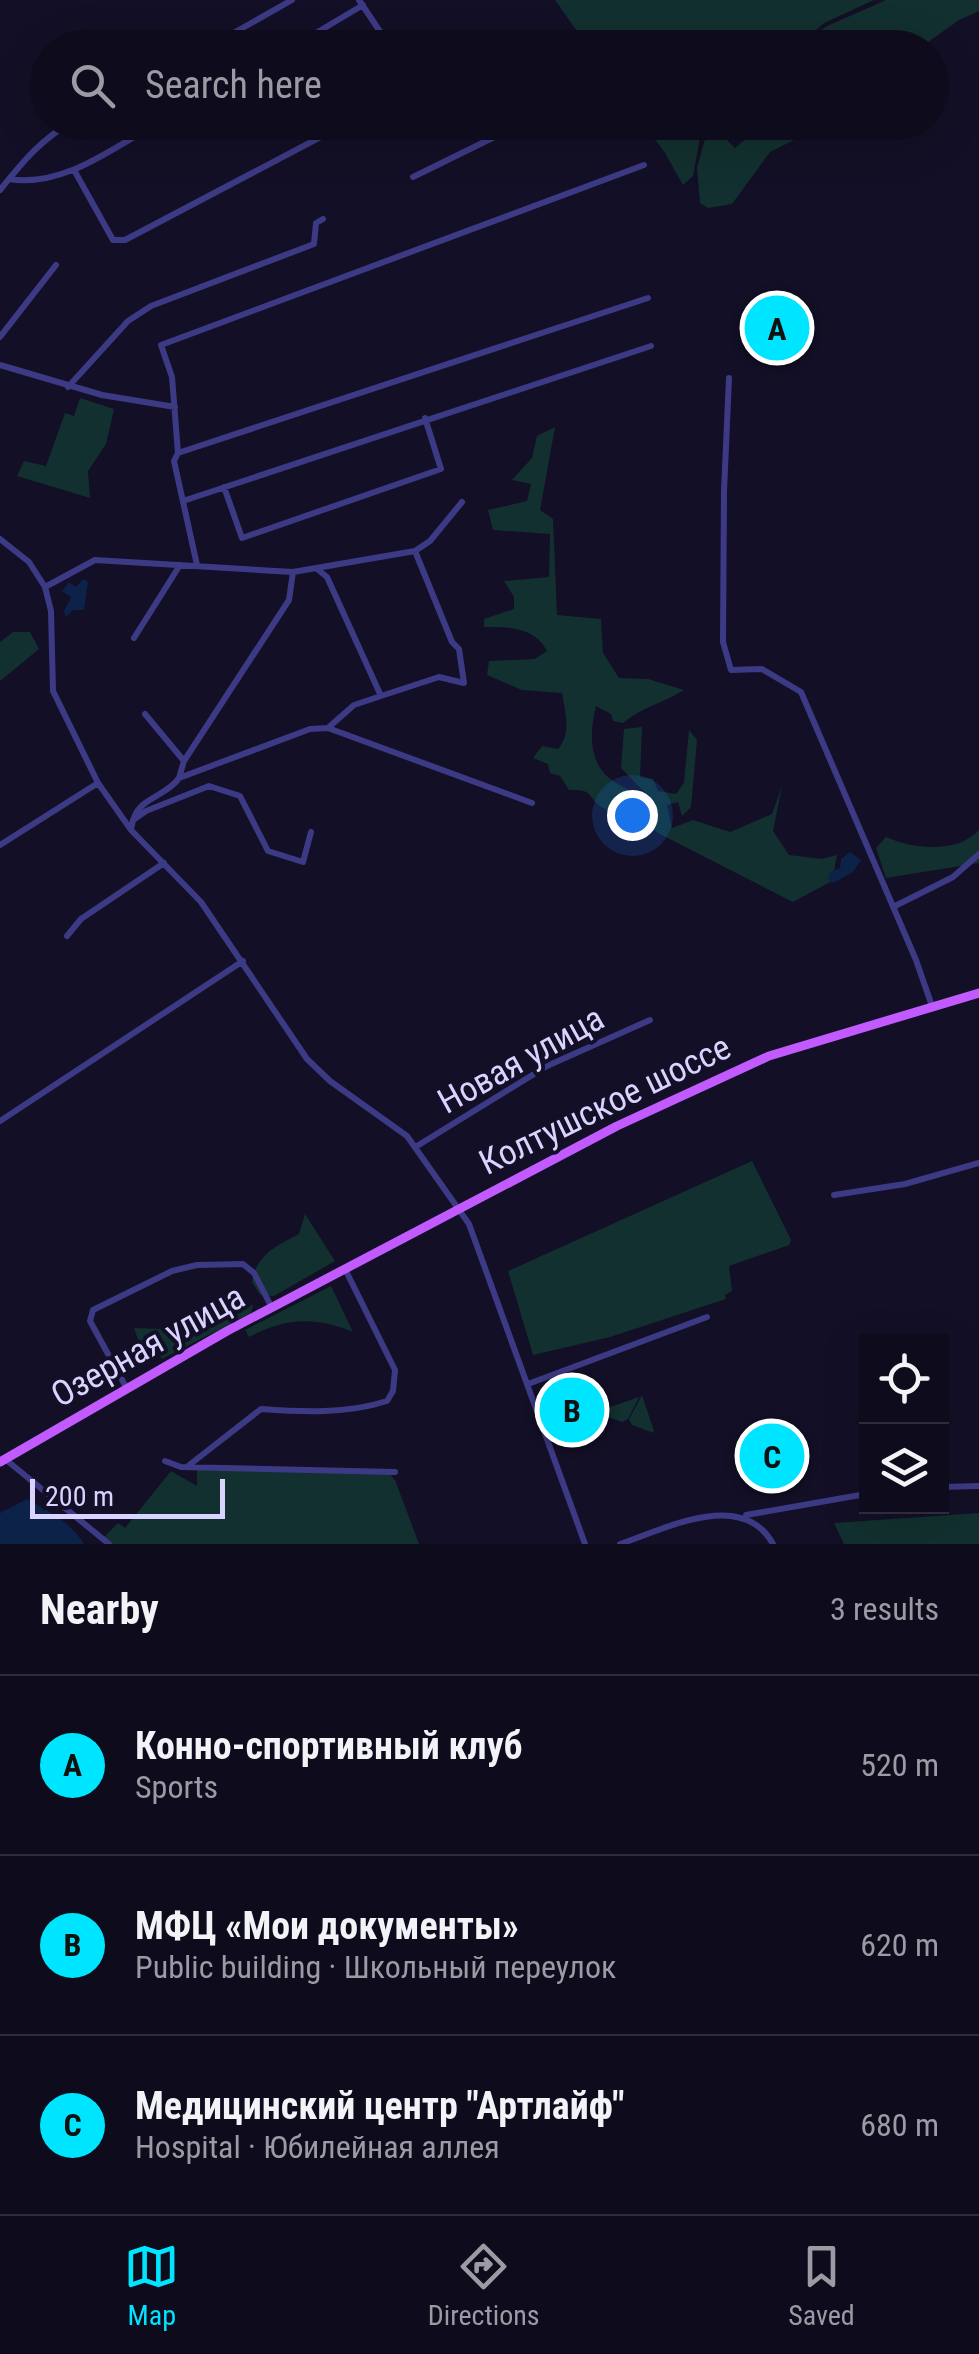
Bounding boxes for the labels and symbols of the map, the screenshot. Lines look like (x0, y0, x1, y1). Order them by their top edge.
pin: A (744, 290, 810, 366)
your location (607, 790, 658, 841)
street label: Новая улица (431, 998, 611, 1122)
street label: Колтушское шоссе (473, 1026, 737, 1184)
street label: Озерная улица (44, 1276, 252, 1416)
pin: B (540, 1372, 604, 1448)
pin: C (740, 1418, 804, 1494)
scale bar (30, 1474, 225, 1518)

